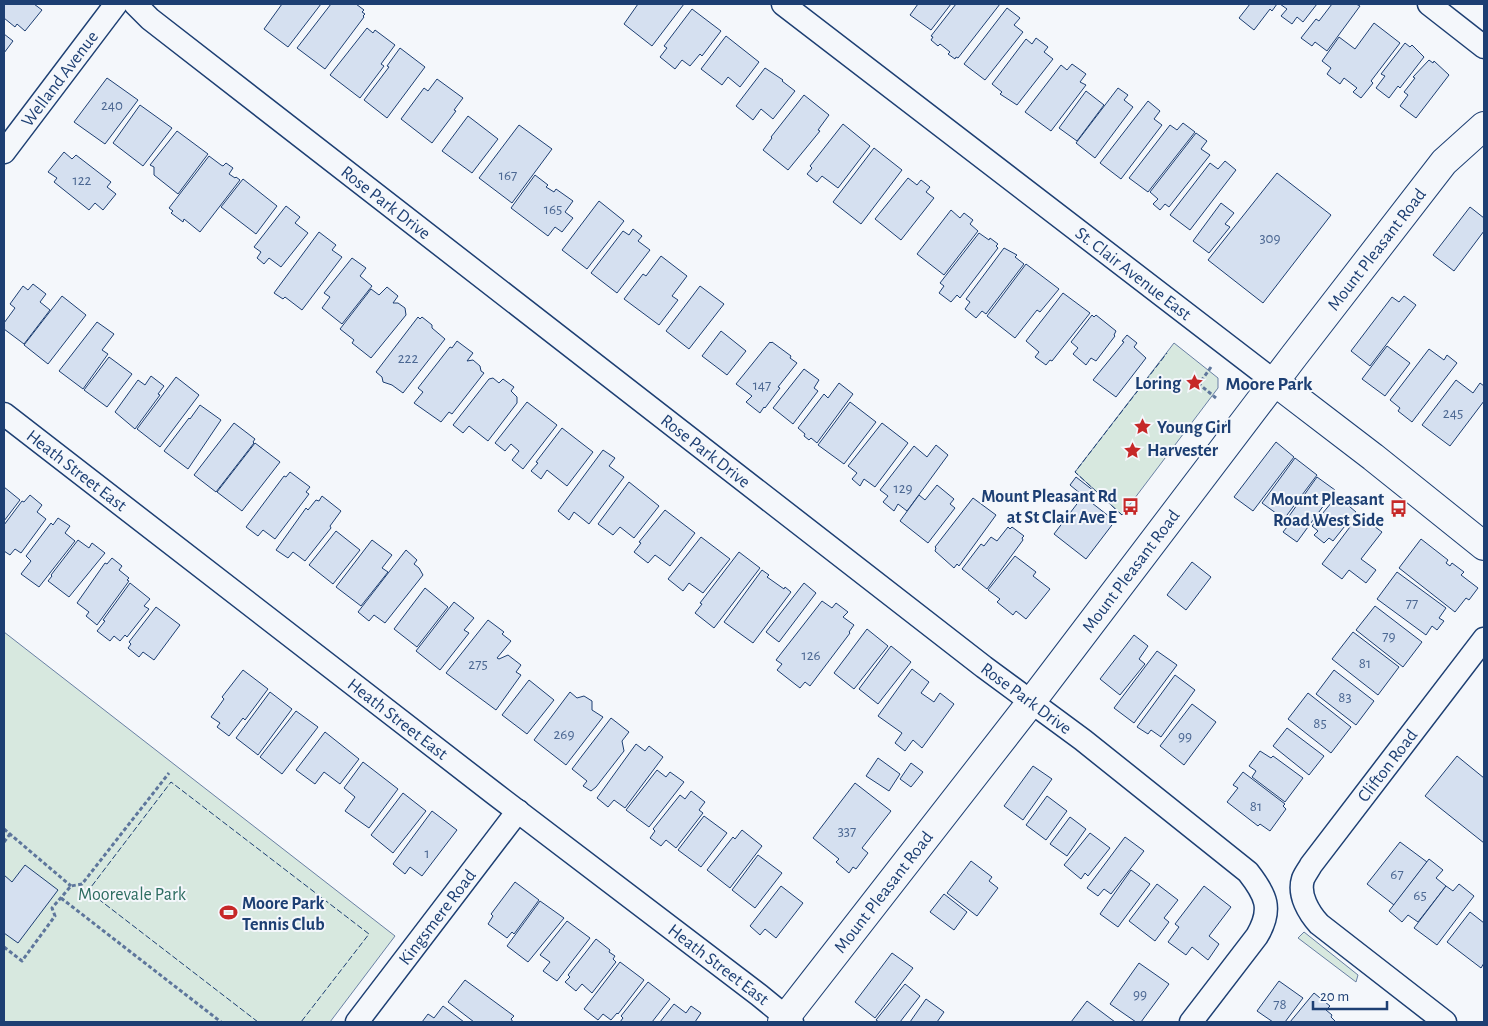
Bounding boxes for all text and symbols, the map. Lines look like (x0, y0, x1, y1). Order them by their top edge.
street label: Welland Avenue (19, 28, 102, 130)
house number: 240 (101, 98, 123, 113)
street label: Rose Park Drive (337, 163, 433, 243)
house number: 167 (499, 168, 517, 183)
house number: 122 (73, 173, 92, 188)
street label: Mount Pleasant Road (1325, 185, 1430, 314)
house number: 165 (544, 202, 562, 217)
street label: St. Clair Avenue East (1072, 224, 1194, 324)
house number: 309 (1259, 231, 1281, 246)
house number: 222 (398, 351, 418, 366)
place icon: Loring (1185, 373, 1205, 393)
place label: Loring (1135, 375, 1182, 393)
district label: Moore Park (1226, 375, 1313, 394)
house number: 147 (753, 378, 771, 393)
house number: 245 (1443, 406, 1463, 421)
street label: Rose Park Drive (657, 411, 753, 492)
place icon: Young Girl (1133, 417, 1153, 437)
place label: Young Girl (1157, 419, 1232, 437)
street label: Heath Street East (23, 427, 130, 515)
place icon: Harvester (1123, 440, 1143, 460)
place label: Harvester (1147, 442, 1219, 460)
house number: 129 (893, 481, 913, 496)
place label: Mount Pleasant Rd at St Clair Ave E (981, 488, 1118, 527)
place label: Mount Pleasant Road West Side (1271, 491, 1384, 530)
bus stop icon: Mount Pleasant Rd at St Clair Ave E (1121, 496, 1141, 516)
bus stop icon: Mount Pleasant Road West Side (1388, 499, 1408, 519)
street label: Mount Pleasant Road (1079, 507, 1184, 636)
house number: 77 (1406, 596, 1418, 611)
house number: 79 (1382, 629, 1396, 644)
house number: 126 (801, 648, 821, 663)
house number: 81 (1359, 656, 1371, 671)
house number: 275 (468, 657, 488, 672)
street label: Rose Park Drive (977, 660, 1074, 738)
street label: Heath Street East (344, 675, 451, 764)
house number: 83 (1338, 690, 1352, 705)
house number: 85 (1313, 716, 1327, 731)
street label: Clifton Road (1355, 726, 1421, 806)
house number: 269 (554, 727, 574, 742)
house number: 99 (1178, 729, 1192, 744)
house number: 81 (1250, 799, 1262, 814)
house number: 337 (838, 824, 856, 839)
street label: Mount Pleasant Road (831, 828, 937, 957)
house number: 1 (424, 846, 430, 861)
street label: Kingsmere Road (396, 867, 480, 969)
house number: 67 (1390, 867, 1404, 882)
park label: Moorevale Park (78, 886, 187, 904)
house number: 65 (1413, 888, 1427, 903)
place label: Moore Park Tennis Club (242, 895, 325, 934)
sports icon: Moore Park Tennis Club (218, 903, 238, 923)
street label: Heath Street East (664, 921, 772, 1009)
scale bar (1313, 978, 1387, 1010)
house number: 99 (1133, 987, 1147, 1002)
text: 20 m (1320, 989, 1349, 1004)
house number: 78 (1273, 997, 1287, 1012)

